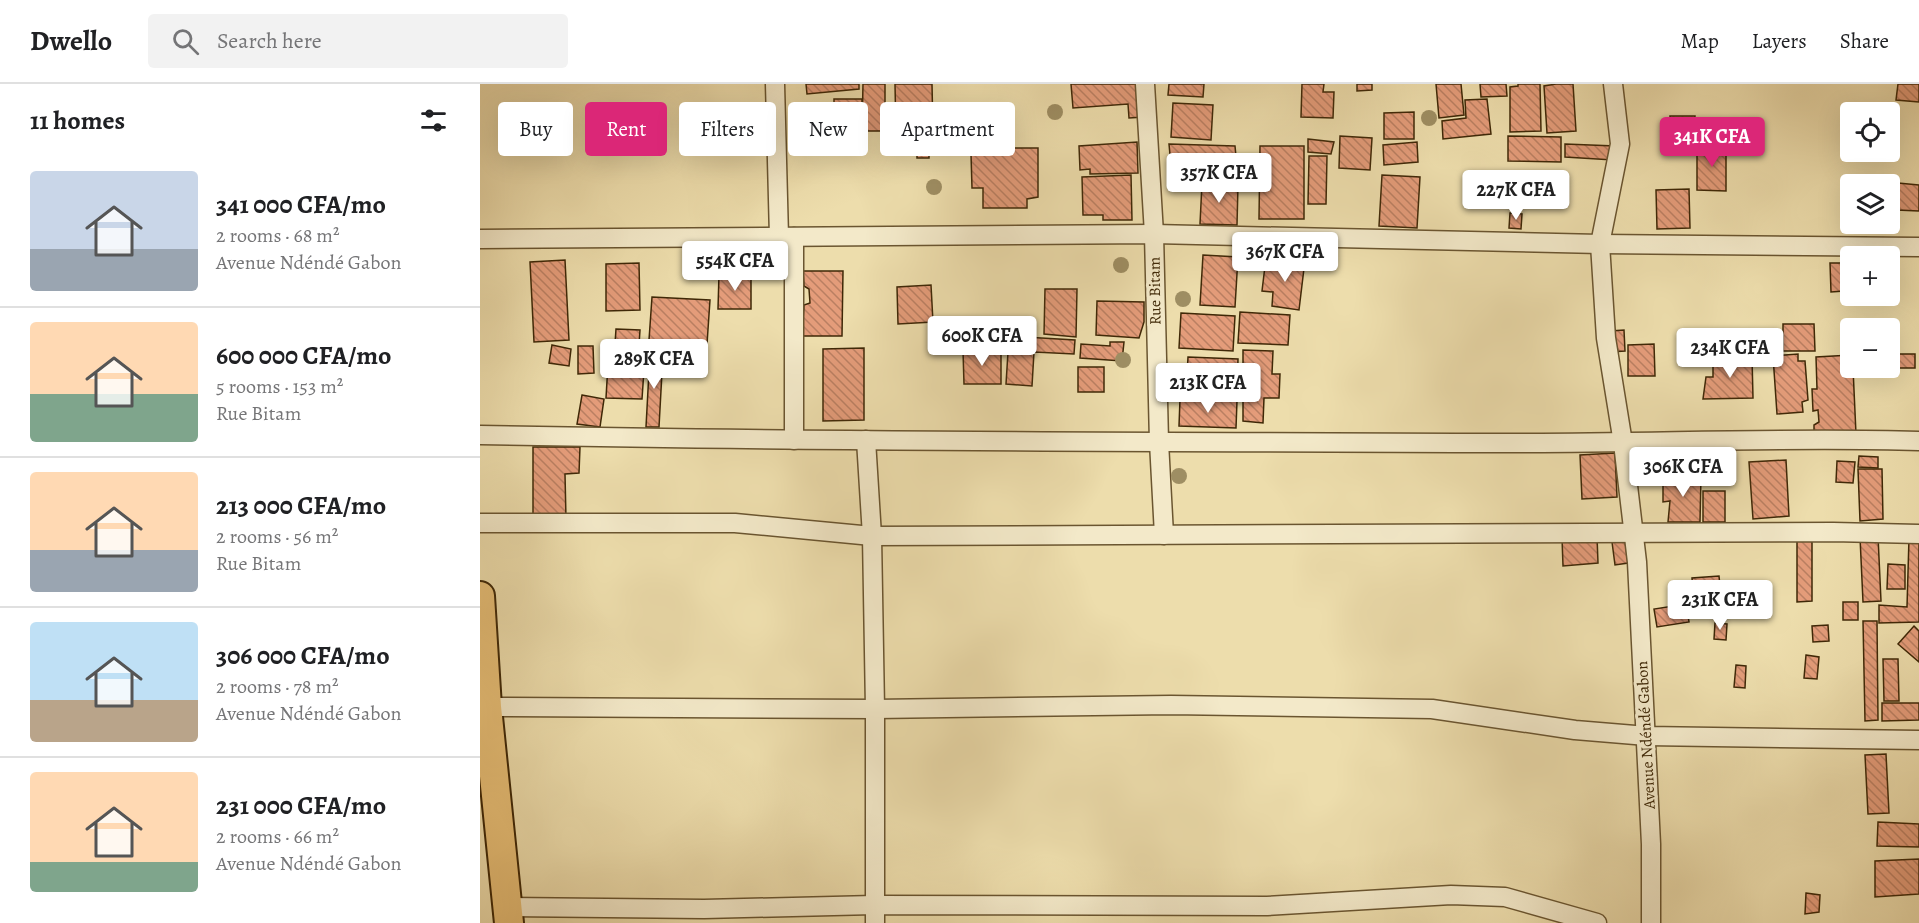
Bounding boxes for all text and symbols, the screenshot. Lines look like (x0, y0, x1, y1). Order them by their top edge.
search box (148, 14, 568, 68)
text: Dwello (30, 22, 112, 60)
icon: search (169, 25, 202, 58)
text: Search here (217, 26, 322, 56)
text: Map (1680, 27, 1719, 55)
text: Layers (1752, 27, 1807, 55)
text: Share (1840, 27, 1889, 55)
chip: Buy (498, 102, 573, 156)
chip: Rent (585, 102, 667, 156)
chip: Filters (679, 102, 776, 156)
chip: New (788, 102, 868, 156)
chip: Apartment (880, 102, 1015, 156)
map controls (1840, 102, 1900, 378)
button: locate (1840, 102, 1900, 162)
text: 11 homes (30, 103, 125, 138)
icon: filters (417, 104, 450, 137)
pin: 341K CFA (1650, 117, 1774, 168)
text: 341K CFA (1674, 123, 1750, 150)
pin: 357K CFA (1157, 153, 1281, 204)
text: 357K CFA (1180, 159, 1258, 186)
pin: 227K CFA (1454, 170, 1578, 221)
button: layers (1840, 174, 1900, 234)
text: 227K CFA (1476, 176, 1556, 203)
text: 341 000 CFA/mo (216, 187, 386, 222)
icon: home (78, 195, 150, 267)
text: 2 rooms · 68 m² (216, 222, 340, 249)
pin: 367K CFA (1223, 232, 1347, 283)
text: 367K CFA (1246, 238, 1324, 265)
pin: 554K CFA (673, 241, 797, 292)
button: + (1840, 246, 1900, 306)
text: 554K CFA (696, 247, 774, 274)
text: Avenue Ndéndé Gabon (216, 249, 401, 276)
street label: Rue Bitam (1143, 257, 1167, 325)
pin: 600K CFA (920, 316, 1044, 367)
button: − (1840, 318, 1900, 378)
text: 600K CFA (942, 322, 1022, 349)
pin: 234K CFA (1668, 328, 1792, 379)
text: 234K CFA (1691, 334, 1770, 361)
text: 600 000 CFA/mo (216, 338, 391, 373)
pin: 289K CFA (592, 339, 716, 390)
text: 289K CFA (614, 345, 694, 372)
icon: home (78, 346, 150, 418)
pin: 213K CFA (1146, 363, 1270, 414)
text: 213K CFA (1170, 369, 1246, 396)
text: 5 rooms · 153 m² (216, 373, 343, 400)
text: Rue Bitam (216, 400, 301, 427)
pin: 306K CFA (1621, 447, 1745, 498)
text: 306K CFA (1643, 453, 1723, 480)
text: 213 000 CFA/mo (216, 488, 386, 523)
icon: home (78, 496, 150, 568)
text: 2 rooms · 56 m² (216, 523, 338, 550)
text: Rue Bitam (216, 550, 301, 577)
pin: 231K CFA (1658, 580, 1782, 631)
text: 231K CFA (1682, 586, 1758, 613)
text: 306 000 CFA/mo (216, 638, 390, 673)
icon: home (78, 646, 150, 718)
street label: Avenue Ndéndé Gabon (1631, 660, 1661, 811)
text: 2 rooms · 78 m² (216, 673, 339, 700)
text: Avenue Ndéndé Gabon (216, 700, 401, 727)
text: 231 000 CFA/mo (216, 788, 386, 823)
icon: home (78, 796, 150, 868)
text: 2 rooms · 66 m² (216, 823, 339, 850)
text: Avenue Ndéndé Gabon (216, 850, 401, 877)

